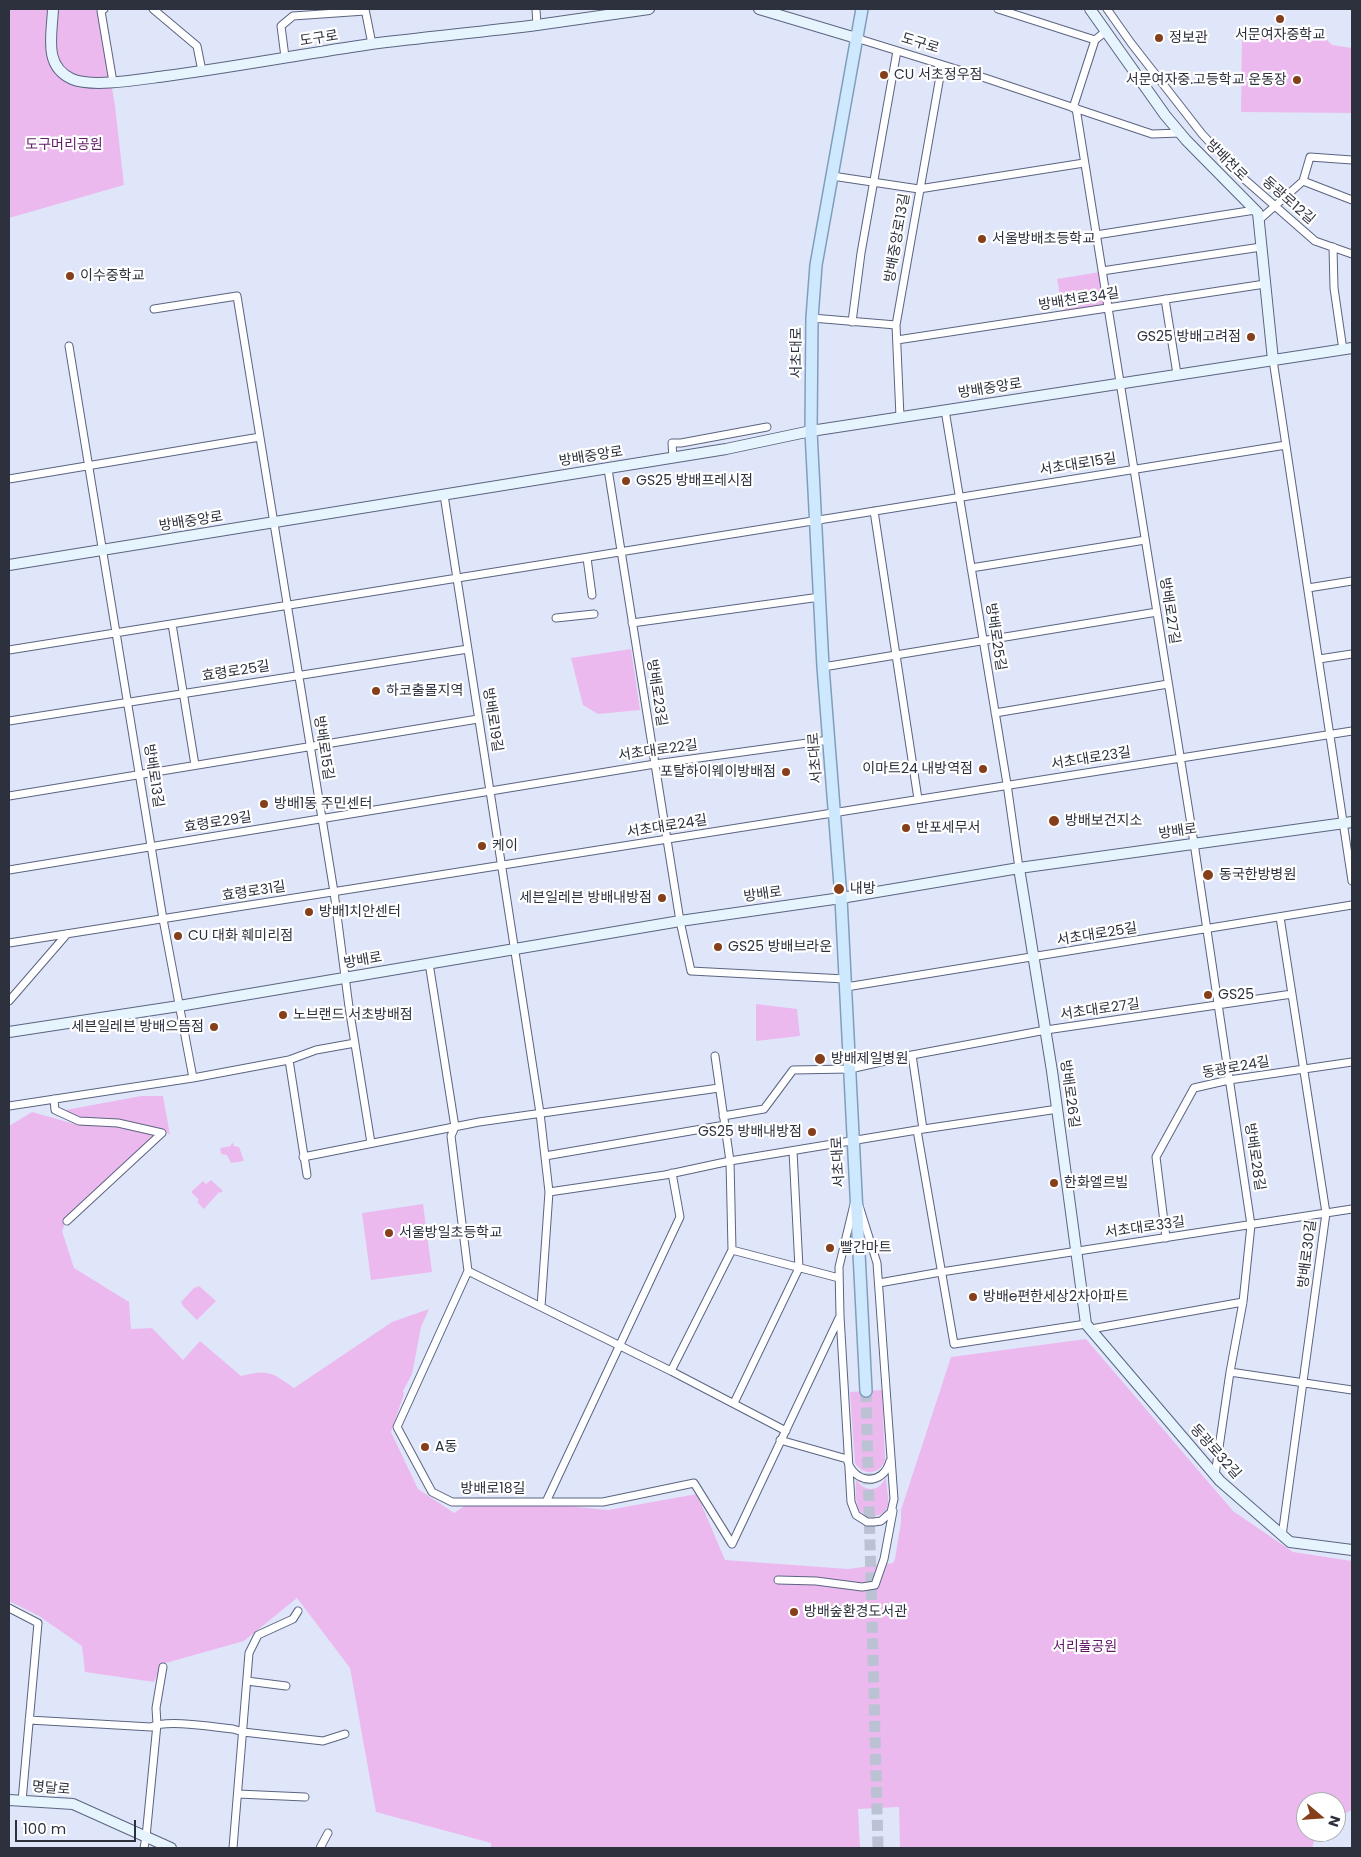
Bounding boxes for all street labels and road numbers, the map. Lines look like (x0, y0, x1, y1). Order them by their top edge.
street label: 도구로 (299, 28, 339, 50)
street label: 도구로 (899, 30, 941, 58)
street label: 방배천로 (1202, 137, 1250, 185)
street label: 동광로12길 (1258, 174, 1318, 228)
street label: 방배중앙로13길 (882, 192, 914, 284)
street label: 방배천로34길 (1037, 285, 1121, 315)
street label: 서초대로 (789, 327, 805, 379)
street label: 방배중앙로 (957, 376, 1023, 402)
street label: 방배중앙로 (558, 444, 624, 470)
street label: 서초대로15길 (1038, 451, 1118, 479)
street label: 방배중앙로 (158, 509, 224, 535)
street label: 방배로27길 (1155, 576, 1183, 646)
street label: 방배로25길 (981, 602, 1009, 672)
street label: 효령로25길 (201, 658, 271, 686)
street label: 방배로23길 (642, 658, 670, 728)
street label: 방배로19길 (479, 687, 505, 753)
street label: 방배로15길 (310, 715, 336, 781)
street label: 서초대로 (806, 732, 826, 784)
street label: 서초대로22길 (617, 737, 699, 765)
street label: 방배로13길 (140, 743, 166, 809)
street label: 서초대로23길 (1050, 744, 1132, 774)
street label: 효령로29길 (183, 809, 253, 837)
street label: 서초대로24길 (626, 812, 708, 842)
street label: 방배로 (1158, 821, 1198, 843)
street label: 효령로31길 (221, 879, 287, 905)
street label: 방배로 (743, 884, 783, 906)
street label: 서초대로25길 (1056, 920, 1138, 950)
street label: 방배로 (343, 949, 383, 973)
street label: 서초대로27길 (1059, 996, 1141, 1024)
street label: 동광로24길 (1201, 1054, 1271, 1082)
street label: 방배로26길 (1056, 1059, 1082, 1129)
street label: 방배로28길 (1240, 1122, 1268, 1192)
street label: 서초대로 (829, 1136, 849, 1188)
street label: 서초대로33길 (1104, 1214, 1186, 1242)
street label: 방배로30길 (1295, 1219, 1321, 1289)
street label: 동광로32길 (1186, 1421, 1244, 1483)
street label: 방배로18길 (461, 1481, 525, 1497)
street label: 명달로 (31, 1779, 71, 1799)

